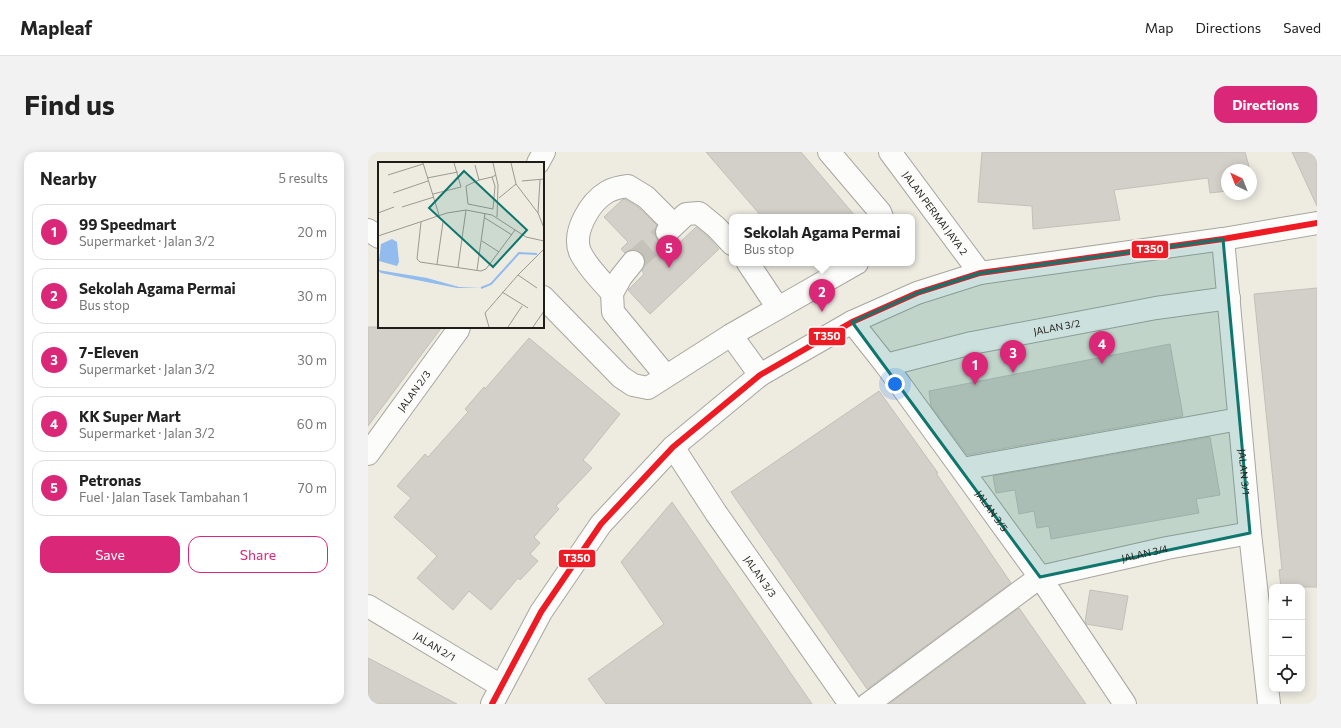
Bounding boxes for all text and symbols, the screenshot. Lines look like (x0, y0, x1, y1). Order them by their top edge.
text: Mapleaf (20, 16, 92, 39)
text: Map (1145, 19, 1174, 36)
text: Directions (1196, 19, 1261, 36)
text: Saved (1283, 19, 1321, 36)
button: Directions (1214, 86, 1317, 123)
text: Find us (24, 87, 115, 121)
inset map (378, 162, 544, 328)
north arrow (1221, 164, 1257, 200)
text: Nearby (40, 168, 97, 189)
street label: JALAN PERMAI JAYA 2 (900, 169, 971, 257)
text: 5 results (278, 170, 328, 186)
popup (729, 214, 915, 266)
text: 99 Speedmart (79, 215, 176, 233)
text: Sekolah Agama Permai (744, 223, 900, 241)
text: 1 (51, 224, 57, 240)
text: 20 m (298, 224, 327, 240)
text: Supermarket · Jalan 3/2 (79, 233, 215, 249)
pin: 5 (656, 235, 682, 268)
line badge: T350 (1131, 240, 1169, 259)
text: Bus stop (744, 241, 794, 257)
text: T350 (1136, 242, 1164, 255)
text: Sekolah Agama Permai (79, 279, 236, 297)
pin: 2 (809, 279, 835, 312)
text: 2 (50, 288, 58, 304)
text: 30 m (297, 288, 327, 304)
text: Bus stop (79, 297, 130, 313)
street label: JALAN 3/2 (1032, 316, 1082, 337)
line badge: T350 (808, 327, 846, 346)
text: T350 (813, 329, 841, 342)
pin: 4 (1089, 331, 1115, 364)
pin: 3 (1000, 340, 1026, 373)
text: 7-Eleven (79, 343, 139, 361)
text: 3 (50, 352, 58, 368)
text: 30 m (297, 352, 327, 368)
pin: 1 (962, 352, 988, 385)
text: Supermarket · Jalan 3/2 (79, 361, 215, 377)
street label: JALAN 2/3 (395, 368, 433, 414)
your location (885, 374, 905, 394)
text: KK Super Mart (79, 407, 181, 425)
text: 4 (50, 416, 58, 432)
text: 60 m (297, 416, 327, 432)
text: Supermarket · Jalan 3/2 (79, 425, 215, 441)
street label: JALAN 3/1 (1236, 448, 1252, 496)
text: Petronas (79, 471, 141, 489)
text: 5 (50, 480, 58, 496)
text: 70 m (298, 480, 327, 496)
street label: JALAN 3/5 (973, 488, 1011, 534)
text: Fuel · Jalan Tasek Tambahan 1 (79, 489, 248, 505)
button: Save (40, 536, 180, 573)
button: Share (188, 536, 328, 573)
street label: JALAN 3/4 (1120, 542, 1169, 564)
line badge: T350 (558, 549, 596, 568)
text: T350 (563, 551, 591, 564)
street label: JALAN 3/3 (742, 553, 779, 599)
map controls (1269, 584, 1305, 692)
button: + (1269, 584, 1305, 620)
button: − (1269, 620, 1305, 656)
street label: JALAN 2/1 (412, 629, 458, 663)
button: locate (1269, 656, 1305, 692)

